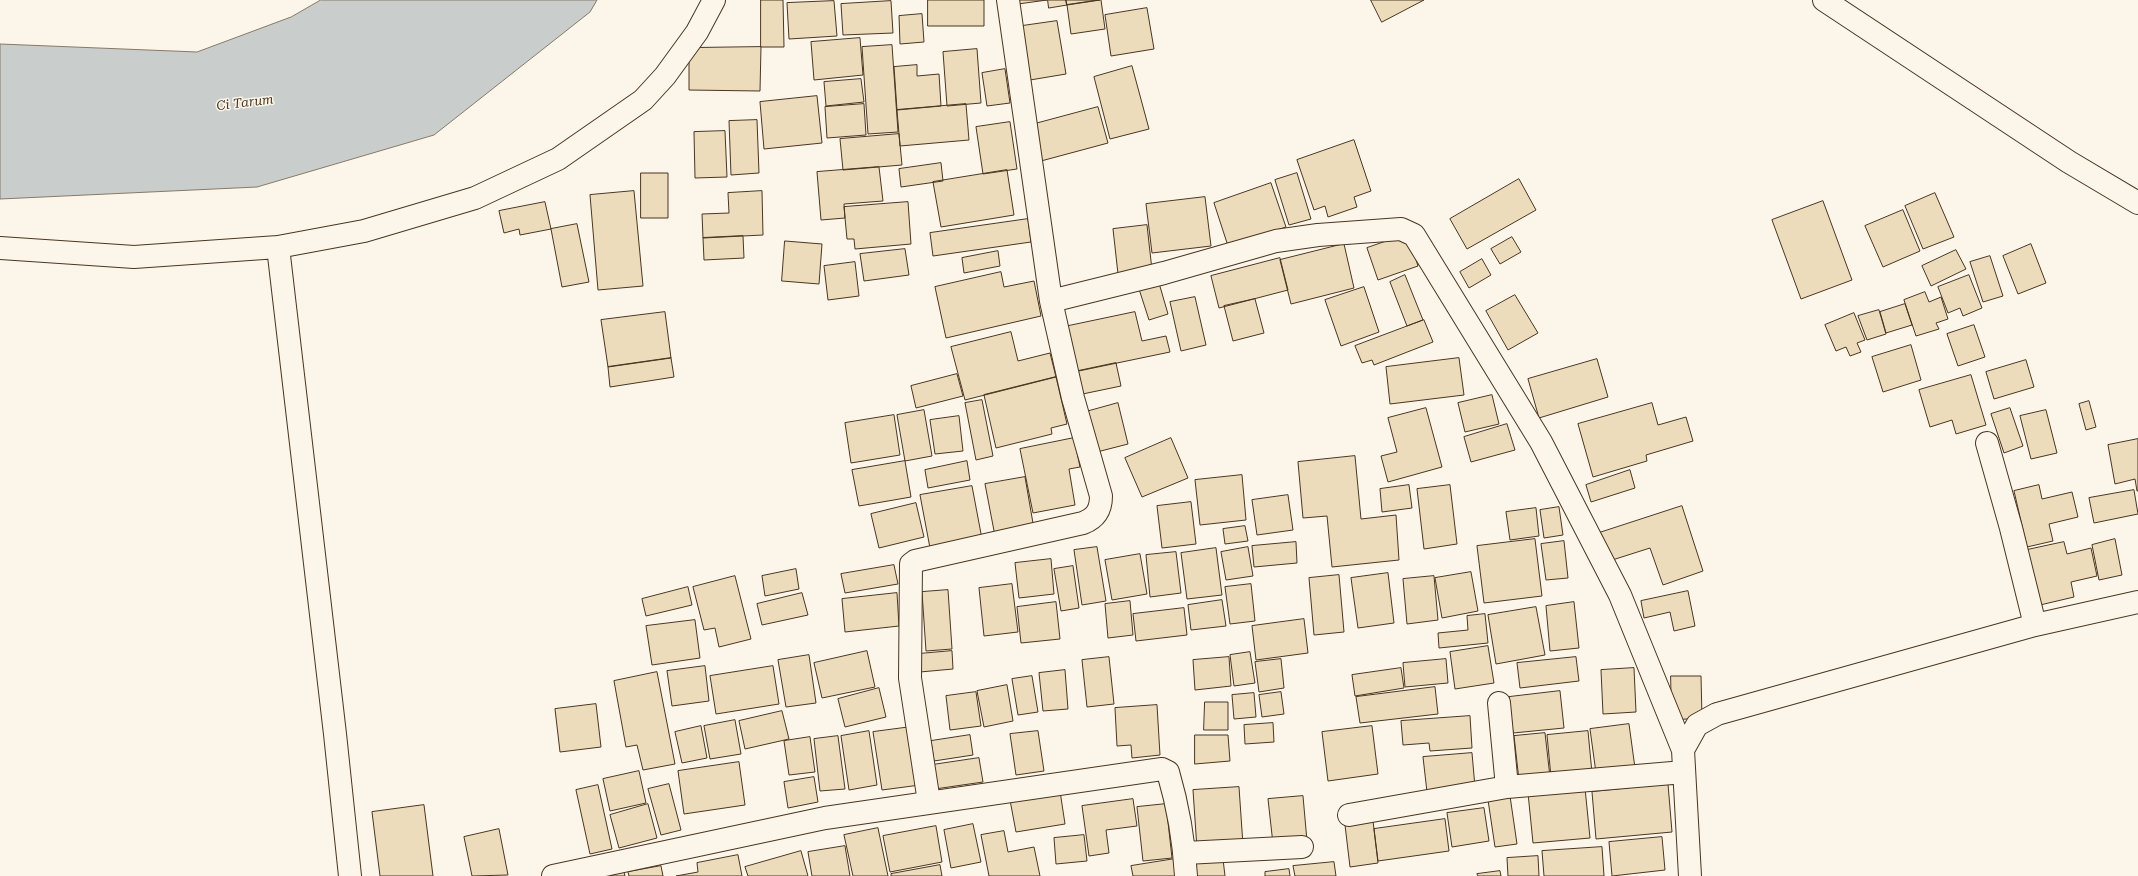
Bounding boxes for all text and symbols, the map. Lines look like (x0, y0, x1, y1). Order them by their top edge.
water label: Ci Tarum (216, 92, 274, 114)

